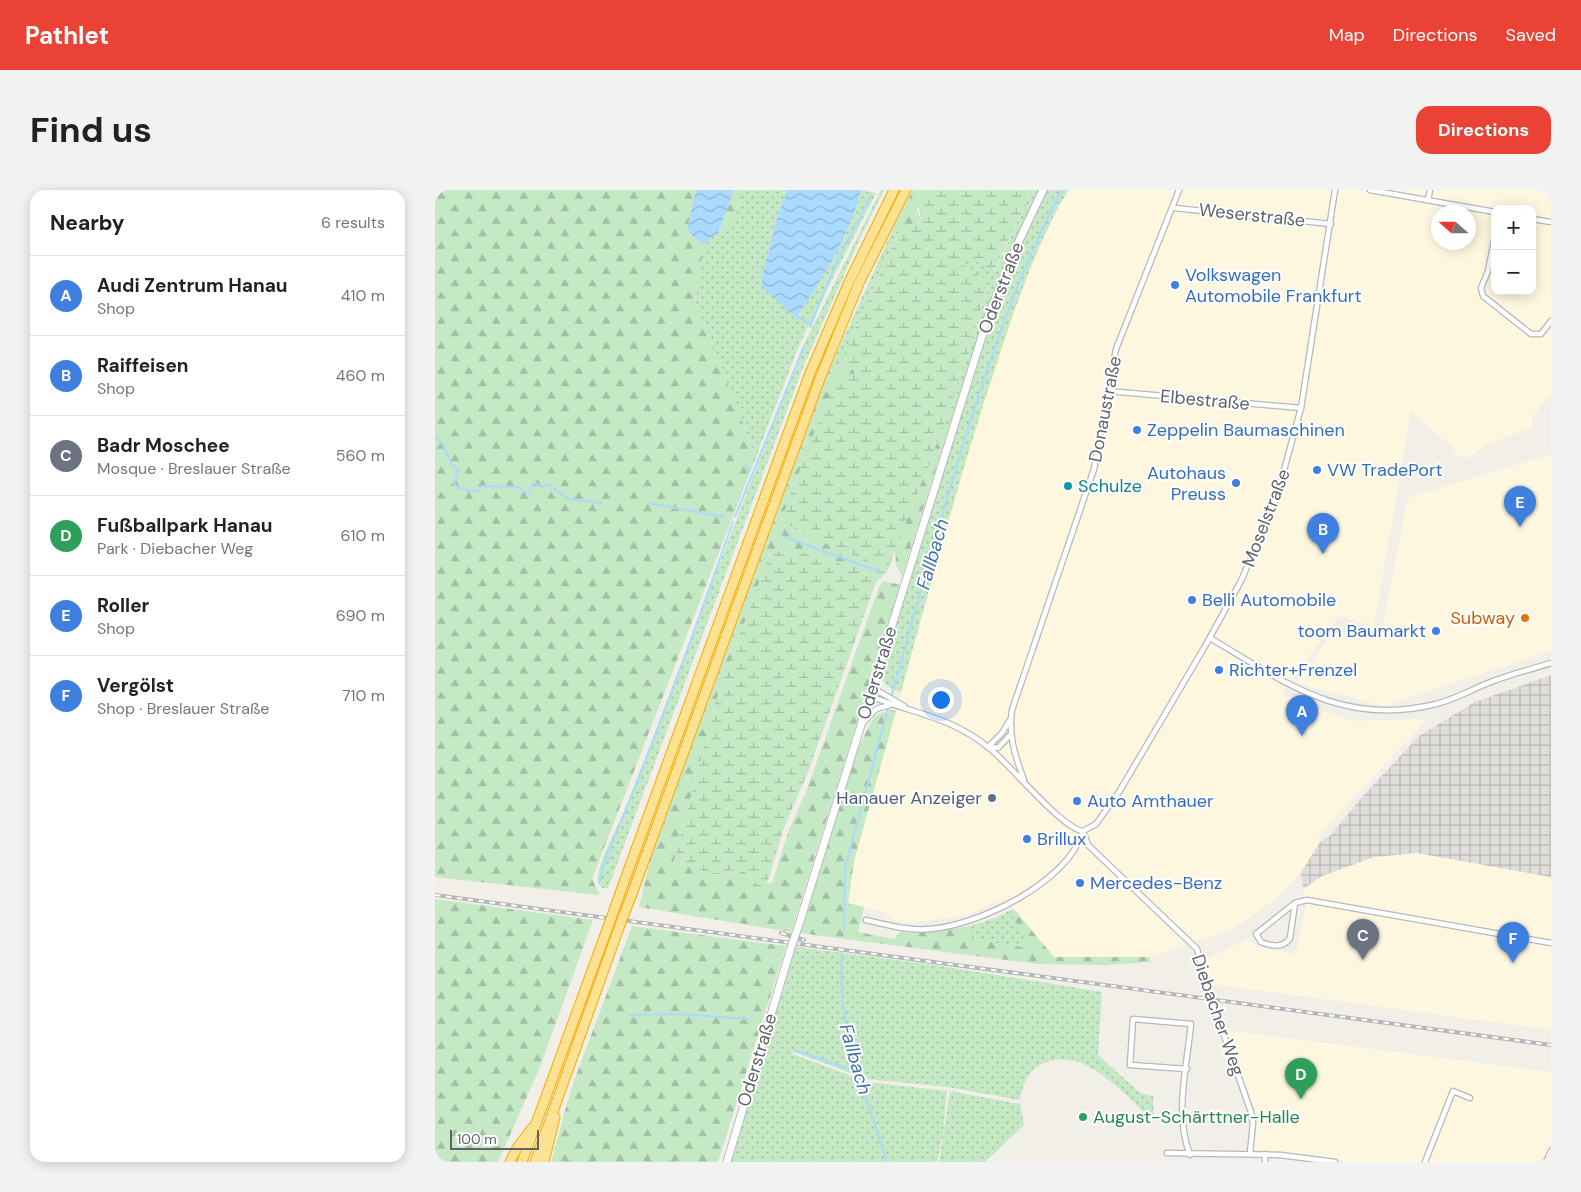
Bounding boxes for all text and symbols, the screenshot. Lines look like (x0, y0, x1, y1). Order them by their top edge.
text: Pathlet (25, 20, 109, 51)
text: Map (1329, 23, 1365, 47)
text: Directions (1393, 23, 1478, 47)
text: Saved (1506, 23, 1556, 47)
button: Directions (1416, 106, 1551, 154)
text: Find us (30, 107, 152, 153)
street label: Weserstraße (1198, 197, 1306, 233)
north arrow (1431, 205, 1476, 250)
map controls (1491, 205, 1536, 295)
button: + (1491, 205, 1536, 250)
text: Nearby (50, 209, 124, 237)
text: 6 results (321, 212, 385, 233)
street label: Oderstraße (973, 239, 1029, 337)
button: − (1491, 250, 1536, 295)
place label: Volkswagen Automobile Frankfurt (1185, 263, 1362, 308)
text: Audi Zentrum Hanau (97, 273, 288, 298)
marker: Volkswagen Automobile Frankfurt (1169, 279, 1181, 291)
text: A (60, 285, 72, 306)
text: 410 m (341, 285, 385, 306)
text: Shop (97, 298, 135, 319)
text: Raiffeisen (97, 353, 189, 378)
street label: Donaustraße (1083, 354, 1127, 464)
text: B (61, 365, 71, 386)
text: 460 m (336, 365, 385, 386)
text: Shop (97, 378, 135, 399)
street label: Elbestraße (1159, 384, 1251, 416)
place label: Zeppelin Baumaschinen (1147, 418, 1345, 442)
marker: Zeppelin Baumaschinen (1131, 424, 1143, 436)
text: Badr Moschee (97, 433, 230, 458)
text: C (60, 445, 72, 466)
text: 560 m (336, 445, 385, 466)
text: Mosque · Breslauer Straße (97, 458, 291, 479)
place label: VW TradePort (1327, 458, 1443, 482)
place label: Autohaus Preuss (1147, 461, 1226, 506)
marker: VW TradePort (1311, 464, 1323, 476)
street label: Moselstraße (1236, 466, 1296, 570)
place label: Schulze (1078, 474, 1142, 498)
marker: Autohaus Preuss (1230, 477, 1242, 489)
marker: Schulze (1062, 480, 1074, 492)
pin: E (1504, 486, 1536, 527)
text: Fußballpark Hanau (97, 513, 273, 538)
pin: B (1307, 513, 1339, 554)
water label: Fallbach (910, 516, 955, 592)
text: D (60, 525, 72, 546)
text: 610 m (341, 525, 385, 546)
text: Park · Diebacher Weg (97, 538, 253, 559)
place label: Belli Automobile (1202, 588, 1336, 612)
text: Roller (97, 593, 149, 618)
marker: Belli Automobile (1186, 594, 1198, 606)
text: E (61, 605, 71, 626)
text: 690 m (336, 605, 385, 626)
place label: Subway (1450, 606, 1515, 630)
marker: Subway (1519, 612, 1531, 624)
text: Shop (97, 618, 135, 639)
place label: toom Baumarkt (1297, 619, 1426, 643)
street label: Oderstraße (851, 624, 903, 722)
marker: toom Baumarkt (1430, 625, 1442, 637)
place label: Richter+Frenzel (1229, 658, 1357, 682)
marker: Richter+Frenzel (1213, 664, 1225, 676)
text: Vergölst (97, 673, 174, 698)
text: F (62, 685, 70, 706)
text: 710 m (342, 685, 385, 706)
your location (928, 687, 954, 713)
pin: A (1286, 695, 1318, 736)
text: Shop · Breslauer Straße (97, 698, 269, 719)
place label: Hanauer Anzeiger (836, 786, 982, 810)
place label: Auto Amthauer (1087, 789, 1214, 813)
marker: Hanauer Anzeiger (986, 792, 998, 804)
marker: Auto Amthauer (1071, 795, 1083, 807)
place label: Brillux (1037, 827, 1086, 851)
marker: Brillux (1021, 833, 1033, 845)
place label: Mercedes-Benz (1090, 871, 1222, 895)
marker: Mercedes-Benz (1074, 877, 1086, 889)
pin: C (1347, 919, 1379, 960)
pin: F (1497, 922, 1529, 963)
street label: Diebacher Weg (1186, 951, 1250, 1079)
street label: Oderstraße (731, 1011, 783, 1109)
water label: Fallbach (833, 1021, 878, 1098)
pin: D (1285, 1058, 1317, 1099)
place label: August-Schärttner-Halle (1093, 1105, 1300, 1129)
marker: August-Schärttner-Halle (1077, 1111, 1089, 1123)
scale bar (450, 1127, 539, 1150)
text: 100 m (457, 1130, 497, 1148)

